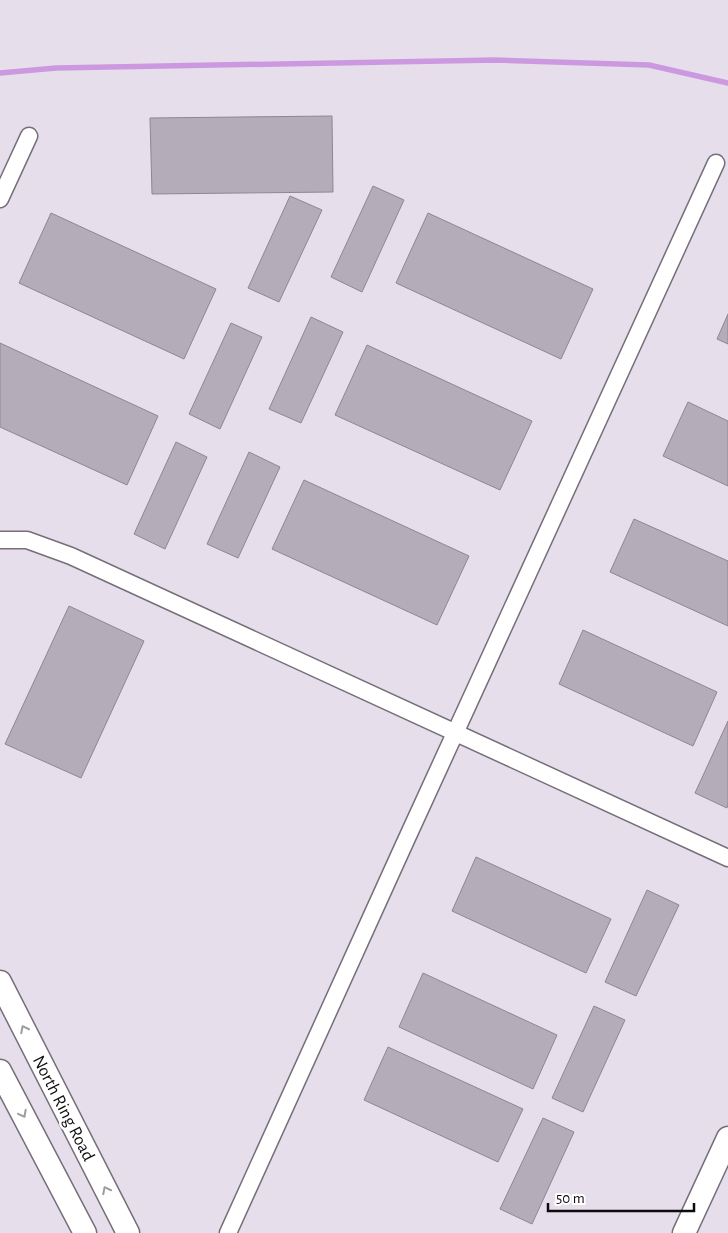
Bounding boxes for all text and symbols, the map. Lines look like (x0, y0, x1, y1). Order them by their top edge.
one-way arrow (20, 1025, 30, 1034)
street label: North Ring Road (29, 1053, 97, 1164)
one-way arrow (17, 1109, 27, 1118)
scale bar (548, 1180, 694, 1212)
one-way arrow (102, 1186, 112, 1195)
text: 50 m (556, 1191, 585, 1206)

